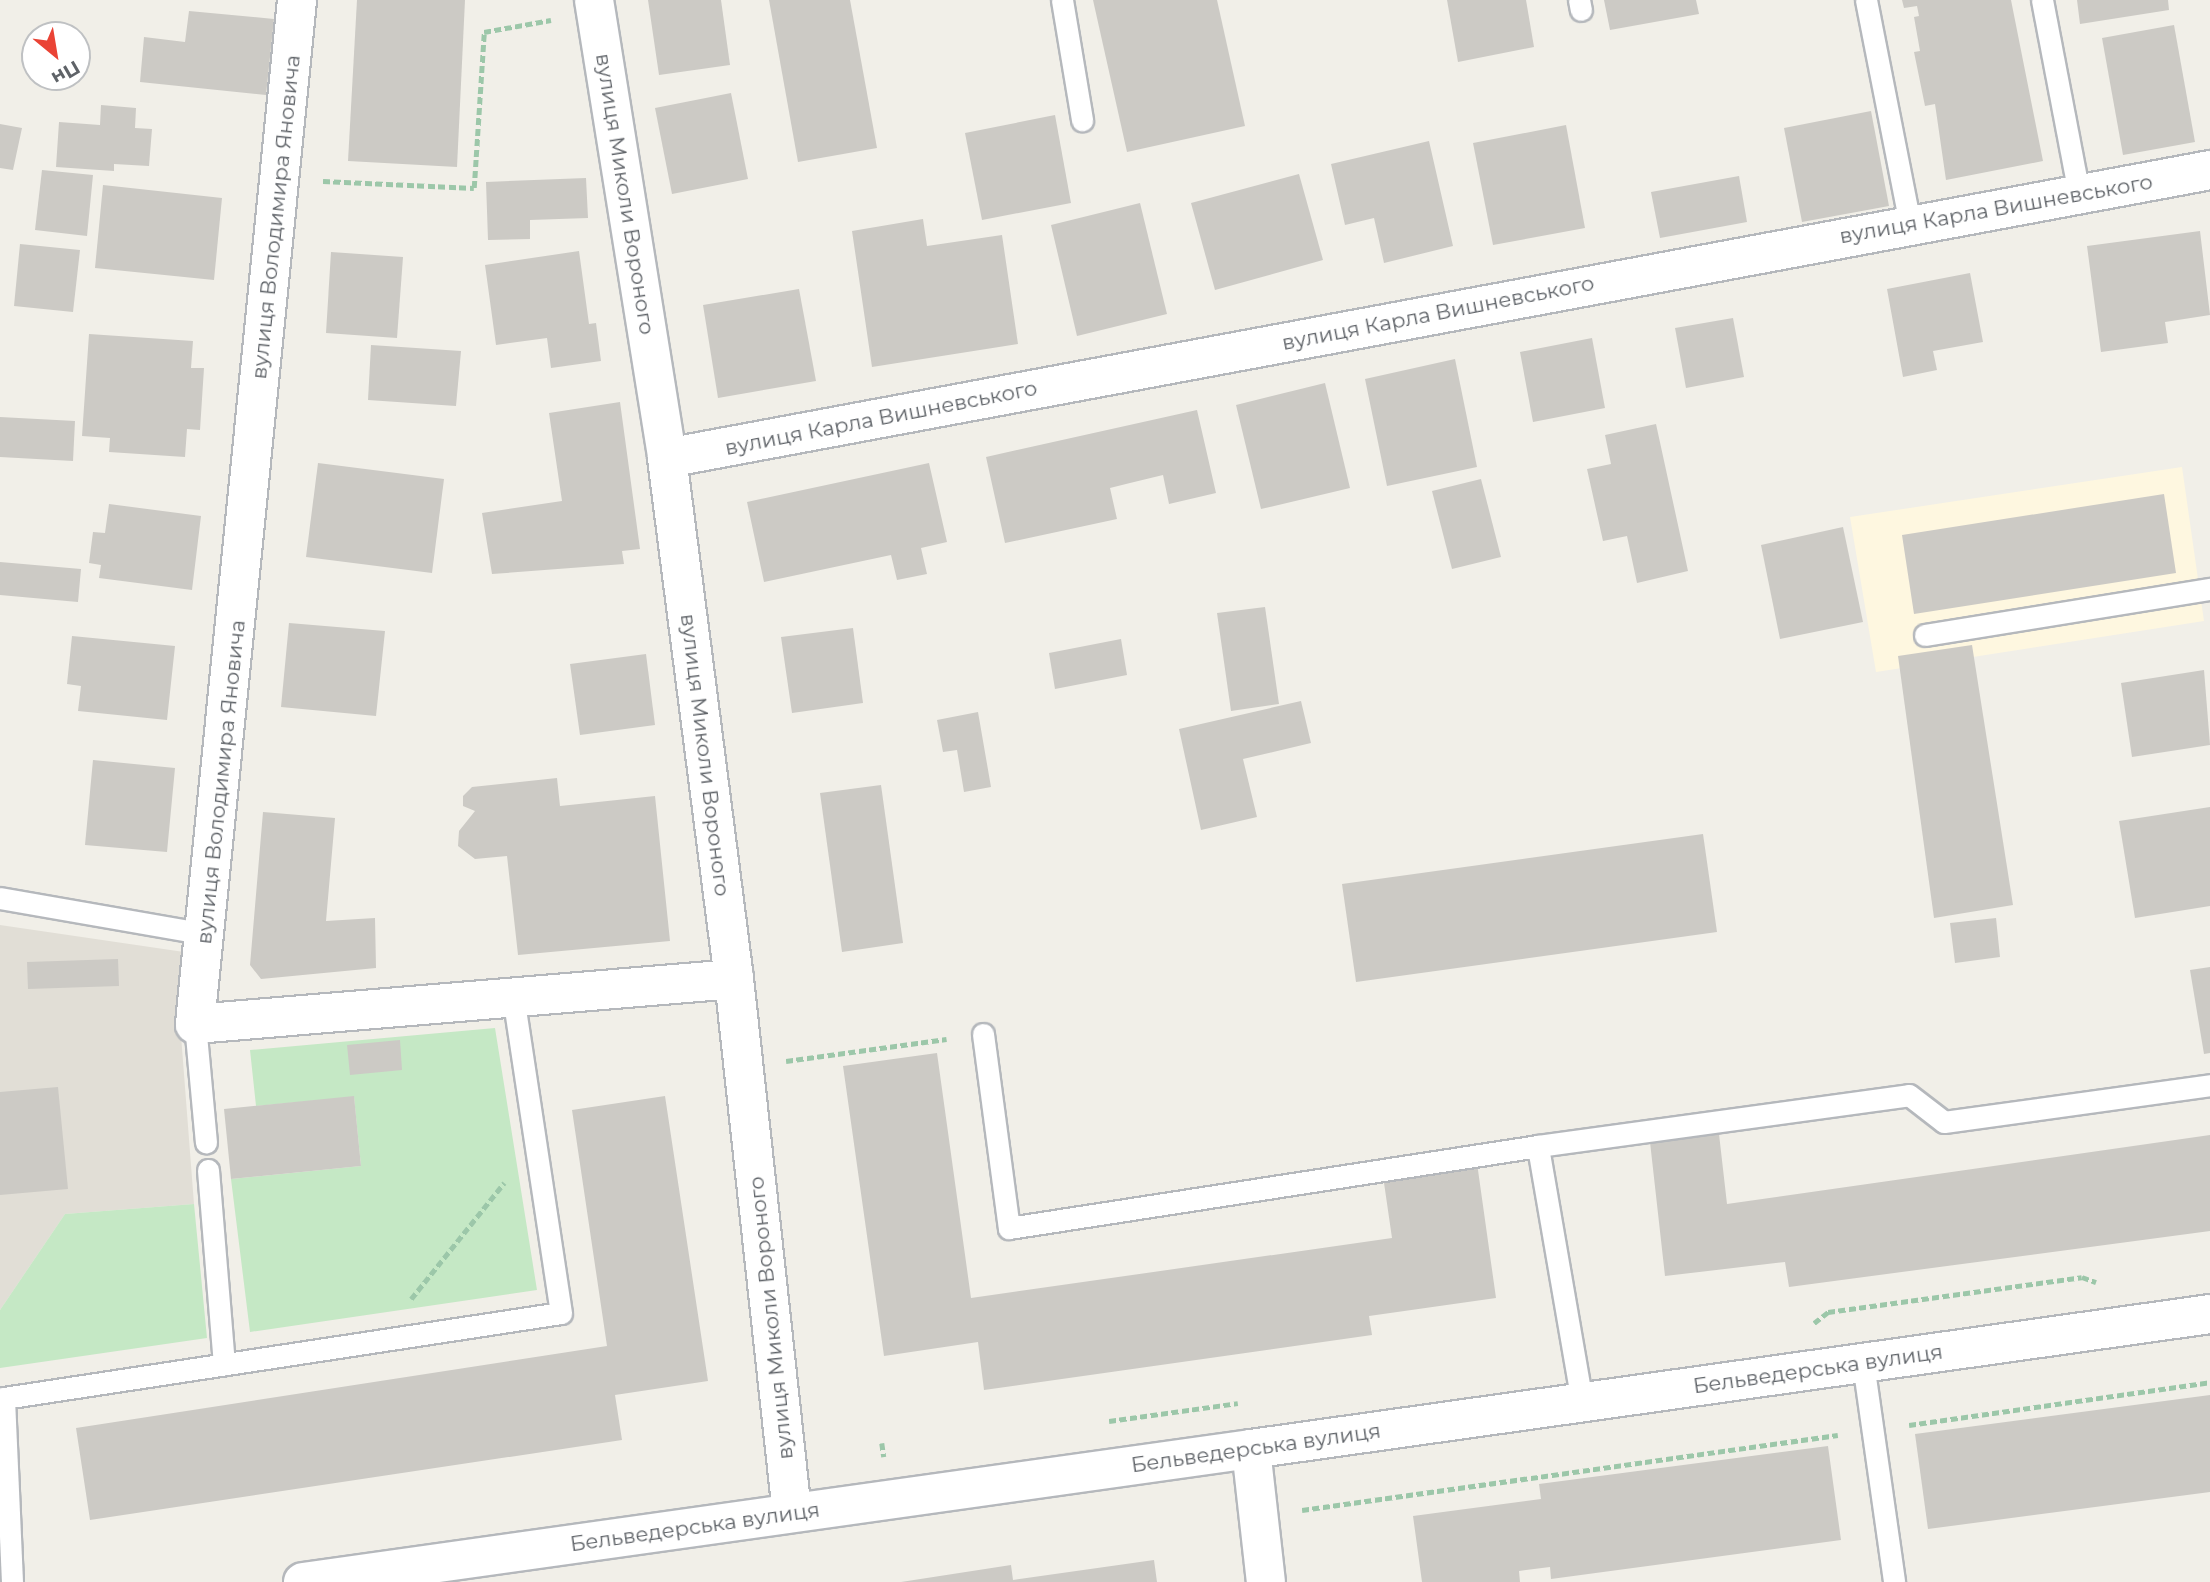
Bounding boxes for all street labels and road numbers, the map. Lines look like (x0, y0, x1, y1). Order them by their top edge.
street label: вулиця Миколи Вороного (590, 52, 660, 336)
street label: вулиця Володимира Яновича (246, 54, 306, 380)
street label: вулиця Карла Вишневського (1837, 169, 2155, 249)
street label: вулиця Карла Вишневського (1280, 270, 1596, 356)
street label: вулиця Карла Вишневського (723, 375, 1039, 461)
street label: вулиця Миколи Вороного (675, 612, 735, 898)
street label: вулиця Володимира Яновича (191, 619, 251, 945)
street label: вулиця Миколи Вороного (744, 1175, 798, 1461)
street label: Бельведерська вулиця (1692, 1339, 1944, 1399)
street label: Бельведерська вулиця (1130, 1418, 1382, 1478)
street label: Бельведерська вулиця (569, 1497, 821, 1557)

